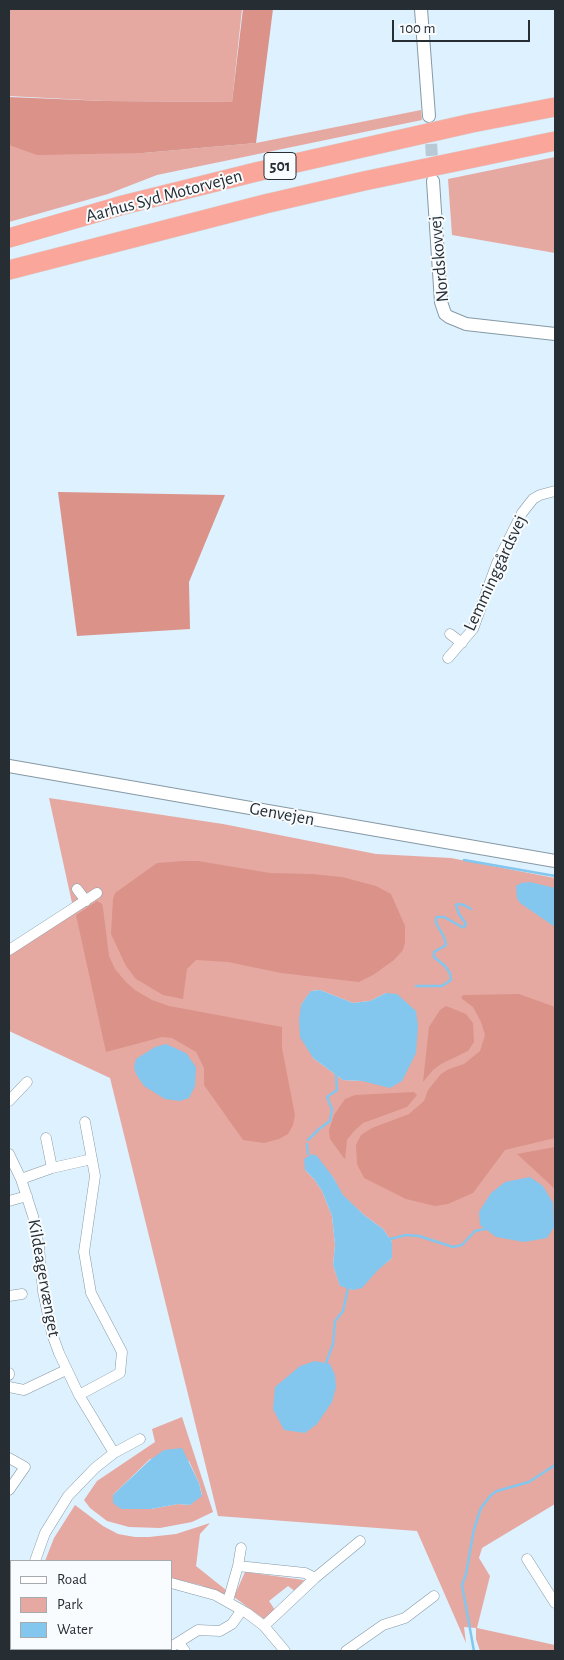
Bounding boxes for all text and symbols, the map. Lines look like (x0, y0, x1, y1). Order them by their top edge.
scale bar (394, 10, 532, 42)
text: 100 m (400, 21, 435, 36)
road number: 501 (264, 153, 296, 180)
street label: Aarhus Syd Motorvejen (83, 165, 245, 227)
street label: Nordskovvej (424, 215, 454, 303)
street label: Lemminggårdsvej (459, 512, 531, 634)
street label: Genvejen (248, 798, 316, 830)
street label: Kildeagervænget (23, 1217, 65, 1339)
legend (10, 1560, 172, 1650)
text: Road (57, 1572, 87, 1587)
text: Park (57, 1597, 83, 1612)
text: Water (57, 1622, 93, 1637)

